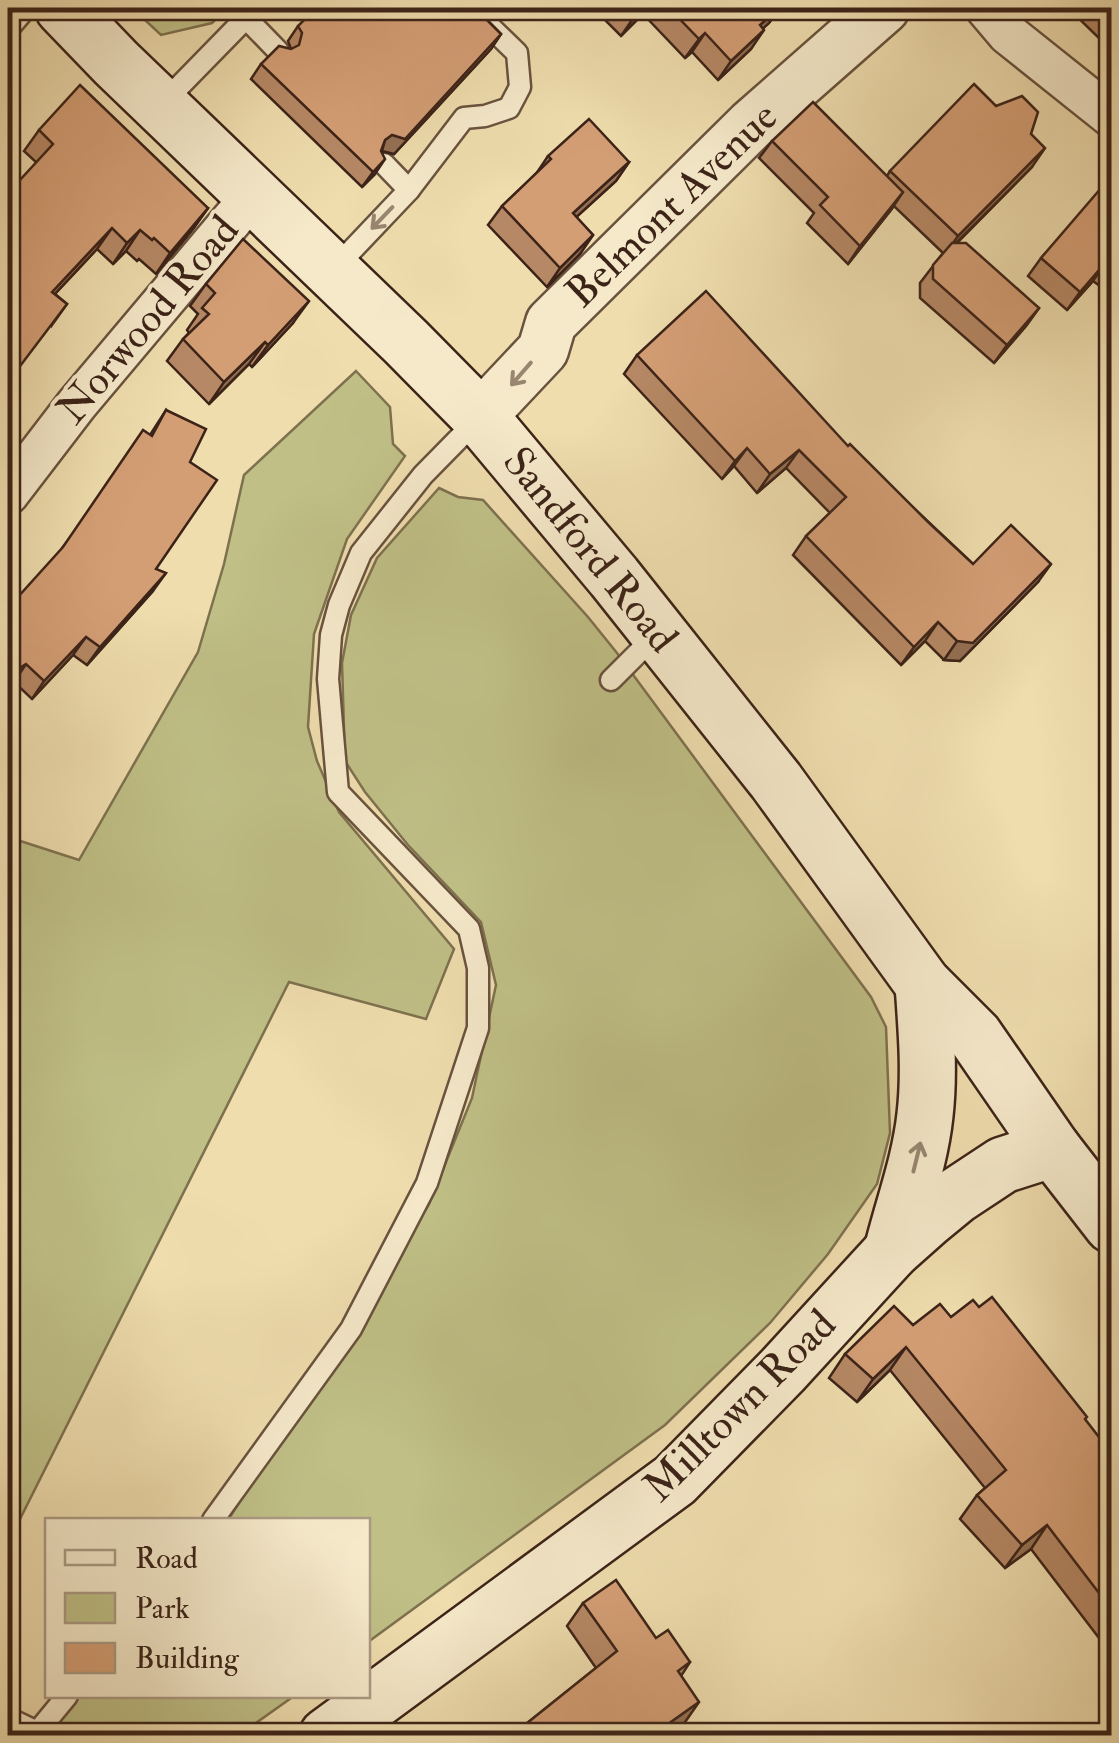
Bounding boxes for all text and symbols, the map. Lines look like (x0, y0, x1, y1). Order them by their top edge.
street label: Belmont Avenue (555, 91, 789, 319)
street label: Norwood Road (46, 205, 250, 435)
one-way arrow (371, 205, 394, 230)
one-way arrow (511, 360, 533, 386)
street label: Sandford Road (491, 437, 689, 663)
one-way arrow (909, 1142, 927, 1174)
street label: Milltown Road (633, 1299, 847, 1513)
legend (45, 1518, 370, 1698)
text: Road (135, 1540, 198, 1577)
text: Park (135, 1590, 190, 1627)
text: Building (135, 1640, 240, 1677)

